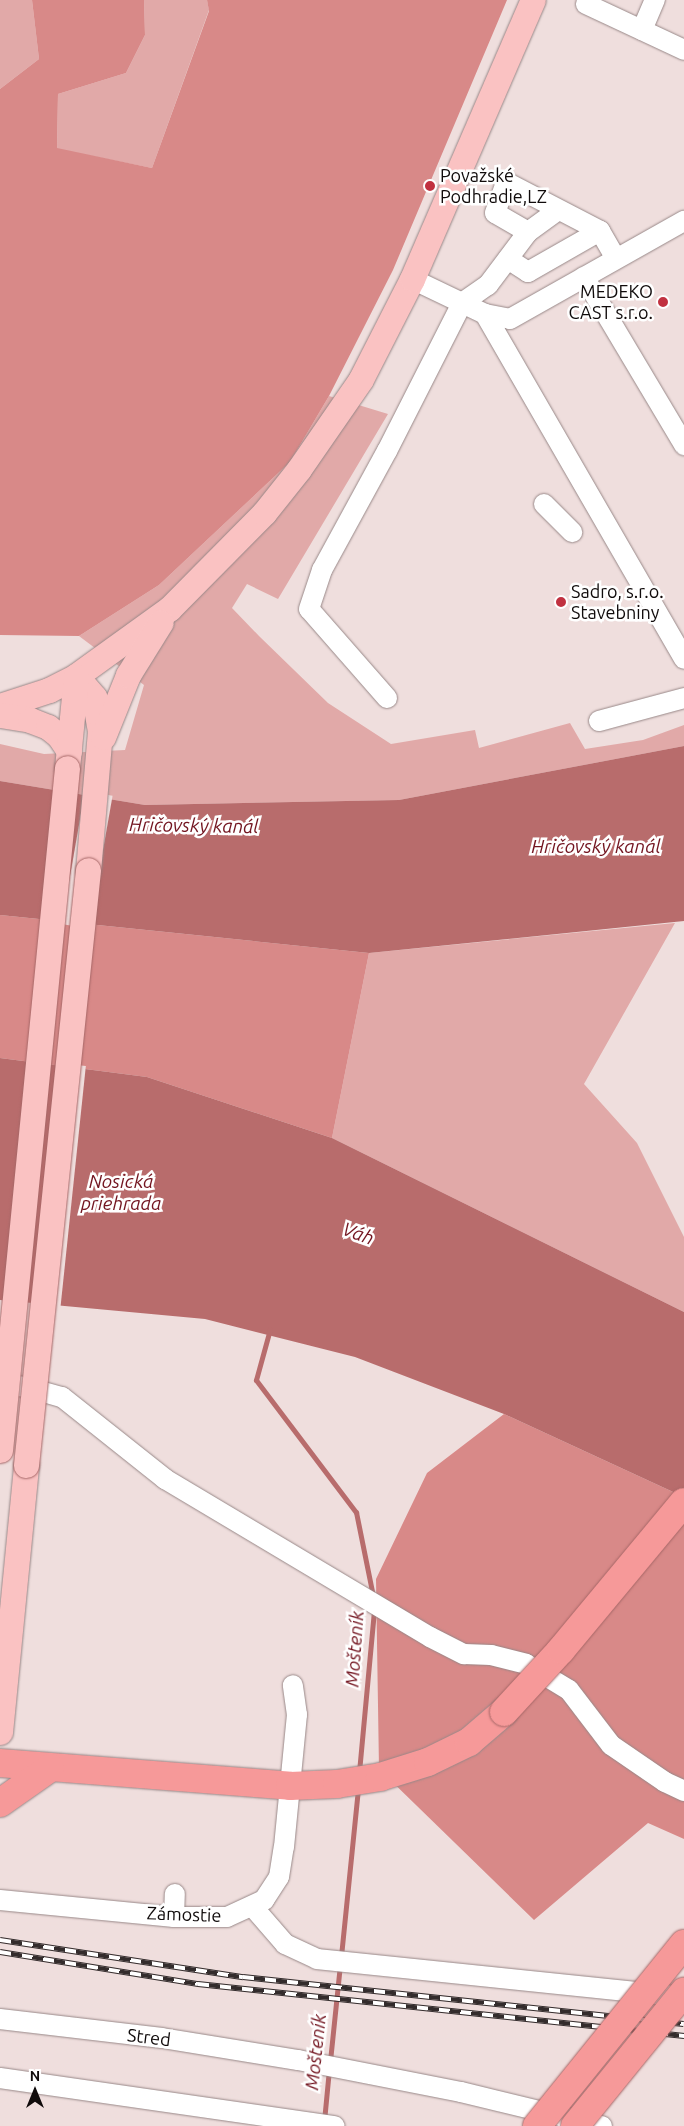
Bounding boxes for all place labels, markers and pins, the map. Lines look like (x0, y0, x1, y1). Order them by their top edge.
place label: Považské Podhradie,LZ (440, 165, 547, 208)
marker: Považské Podhradie,LZ (424, 180, 436, 192)
place label: MEDEKO CAST s.r.o. (569, 281, 653, 324)
marker: MEDEKO CAST s.r.o. (657, 296, 669, 308)
place label: Sadro, s.r.o. Stavebniny (571, 581, 664, 624)
marker: Sadro, s.r.o. Stavebniny (555, 596, 567, 608)

